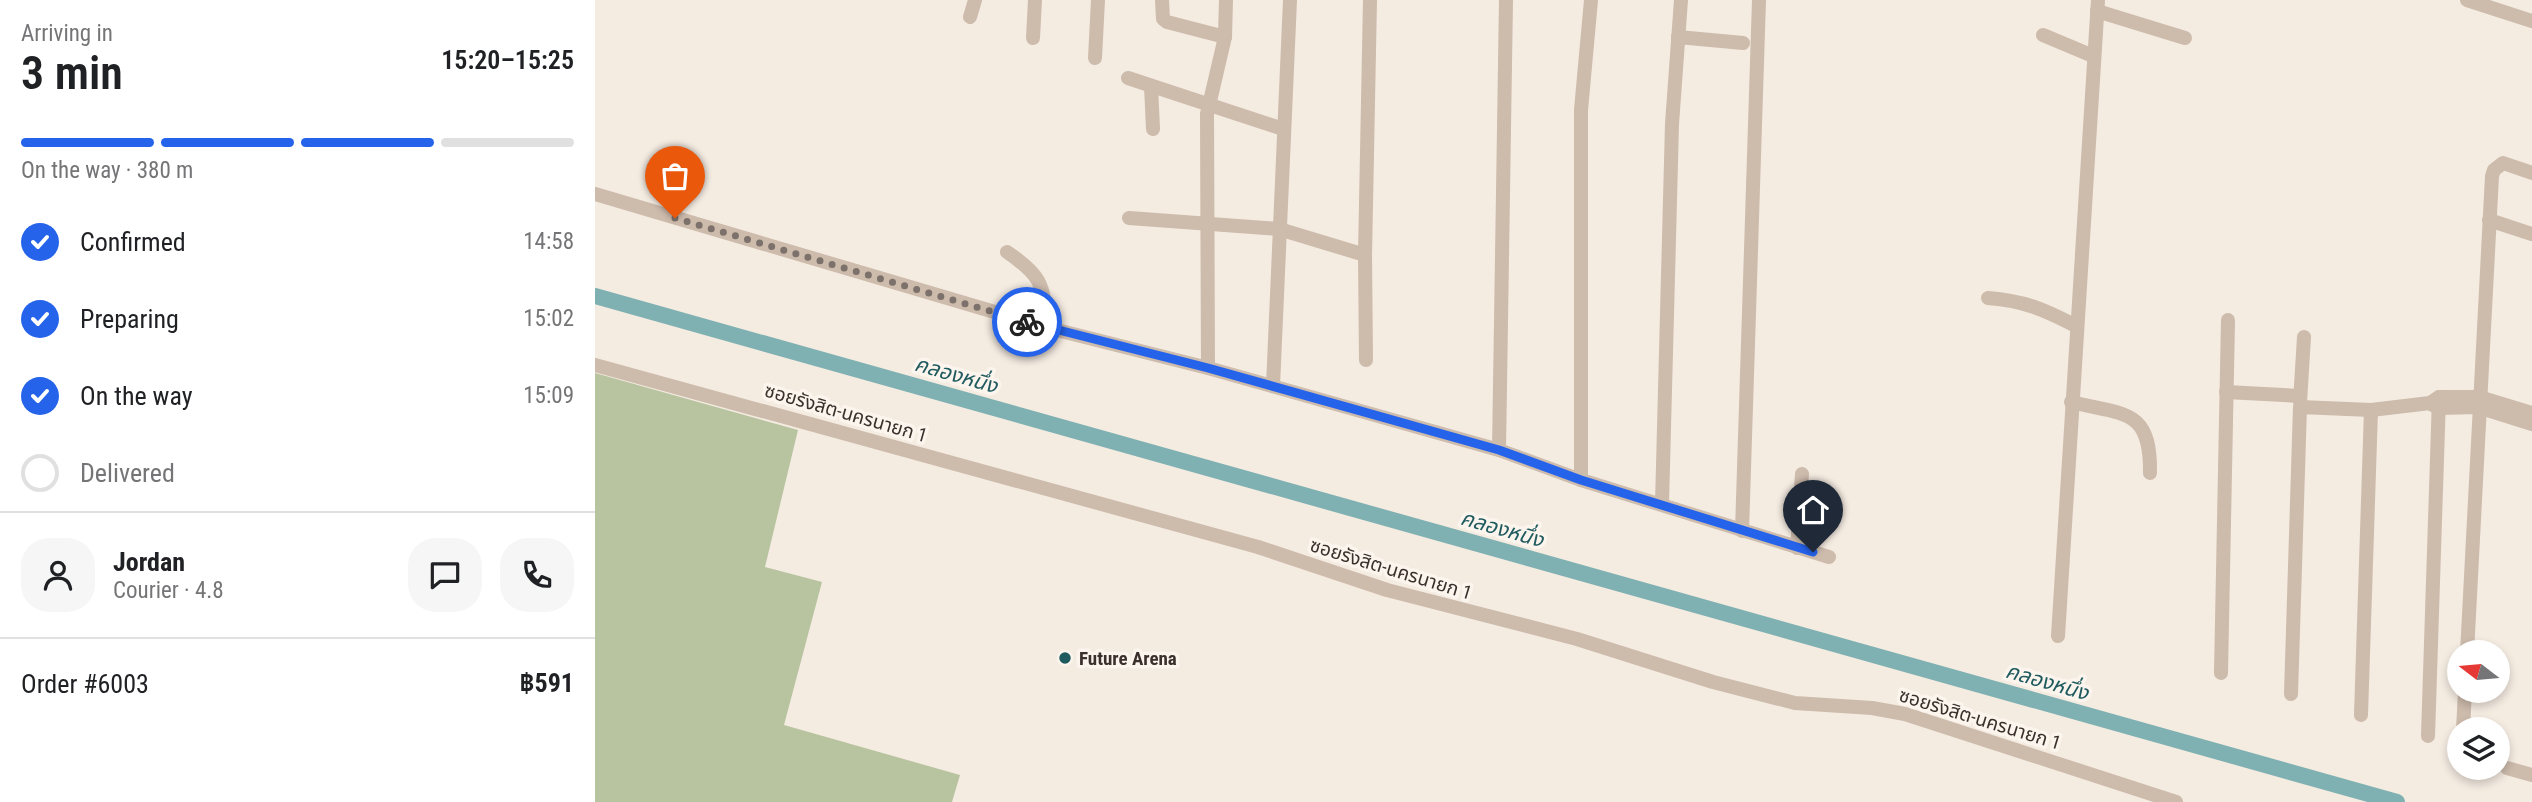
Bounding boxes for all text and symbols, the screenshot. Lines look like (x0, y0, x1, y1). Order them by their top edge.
text: Arriving in (21, 20, 113, 47)
text: 15:20–15:25 (441, 45, 574, 75)
text: 3 min (21, 46, 123, 100)
pin (645, 146, 705, 218)
text: On the way · 380 m (21, 157, 193, 184)
icon: bag (656, 157, 694, 195)
icon: check (21, 223, 59, 261)
text: Confirmed (80, 227, 186, 257)
text: 14:58 (523, 228, 574, 255)
courier (992, 287, 1062, 357)
icon: check (21, 300, 59, 338)
icon: bike (1008, 303, 1046, 341)
text: Preparing (80, 304, 179, 334)
text: 15:02 (523, 305, 574, 332)
water label: คลองหนึ่ง (912, 349, 1002, 399)
icon: check (21, 377, 59, 415)
street label: ซอยรังสิต-นครนายก 1 (762, 379, 930, 447)
text: On the way (80, 381, 193, 411)
text: 15:09 (523, 382, 574, 409)
text: Delivered (80, 458, 175, 488)
pin (1783, 480, 1843, 552)
icon: home (1794, 491, 1832, 529)
water label: คลองหนึ่ง (1458, 503, 1548, 553)
street label: ซอยรังสิต-นครนายก 1 (1307, 533, 1475, 605)
button: person (21, 538, 95, 612)
button: chat (408, 538, 482, 612)
button: phone (500, 538, 574, 612)
text: Jordan (113, 547, 185, 577)
text: Courier · 4.8 (113, 577, 224, 604)
north arrow (2447, 640, 2509, 704)
map controls (2447, 640, 2510, 780)
place label: Future Arena (1079, 647, 1177, 670)
marker: Future Arena (1057, 650, 1073, 666)
water label: คลองหนึ่ง (2003, 656, 2093, 706)
text: ฿591 (519, 668, 574, 698)
text: Order #6003 (21, 669, 149, 699)
street label: ซอยรังสิต-นครนายก 1 (1896, 683, 2064, 755)
button: layers (2447, 717, 2510, 780)

